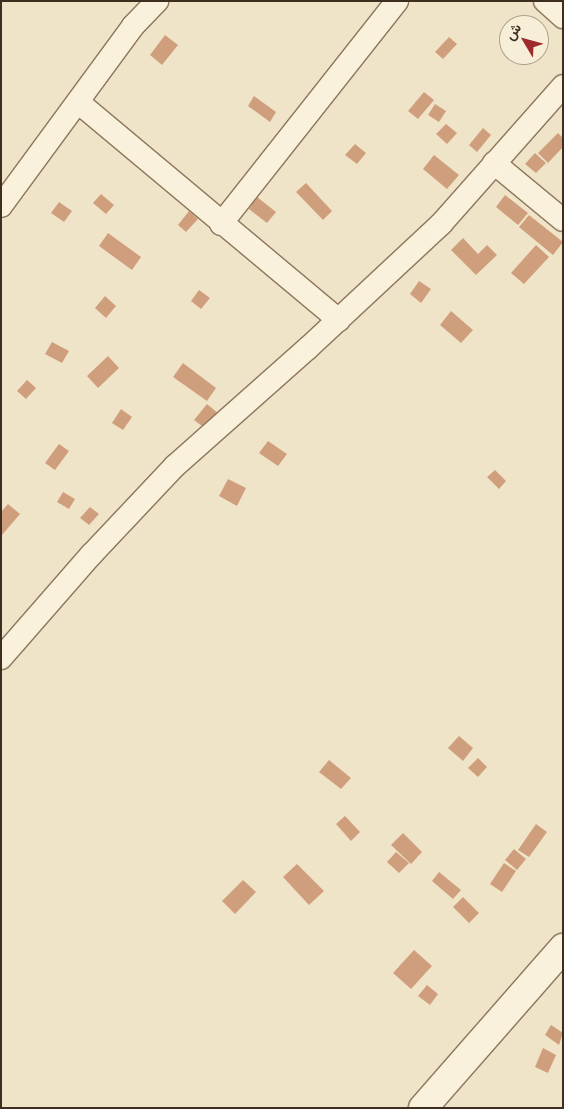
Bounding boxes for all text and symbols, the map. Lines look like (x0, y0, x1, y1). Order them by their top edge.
north arrow (499, 15, 549, 65)
text: ش (500, 19, 526, 44)

